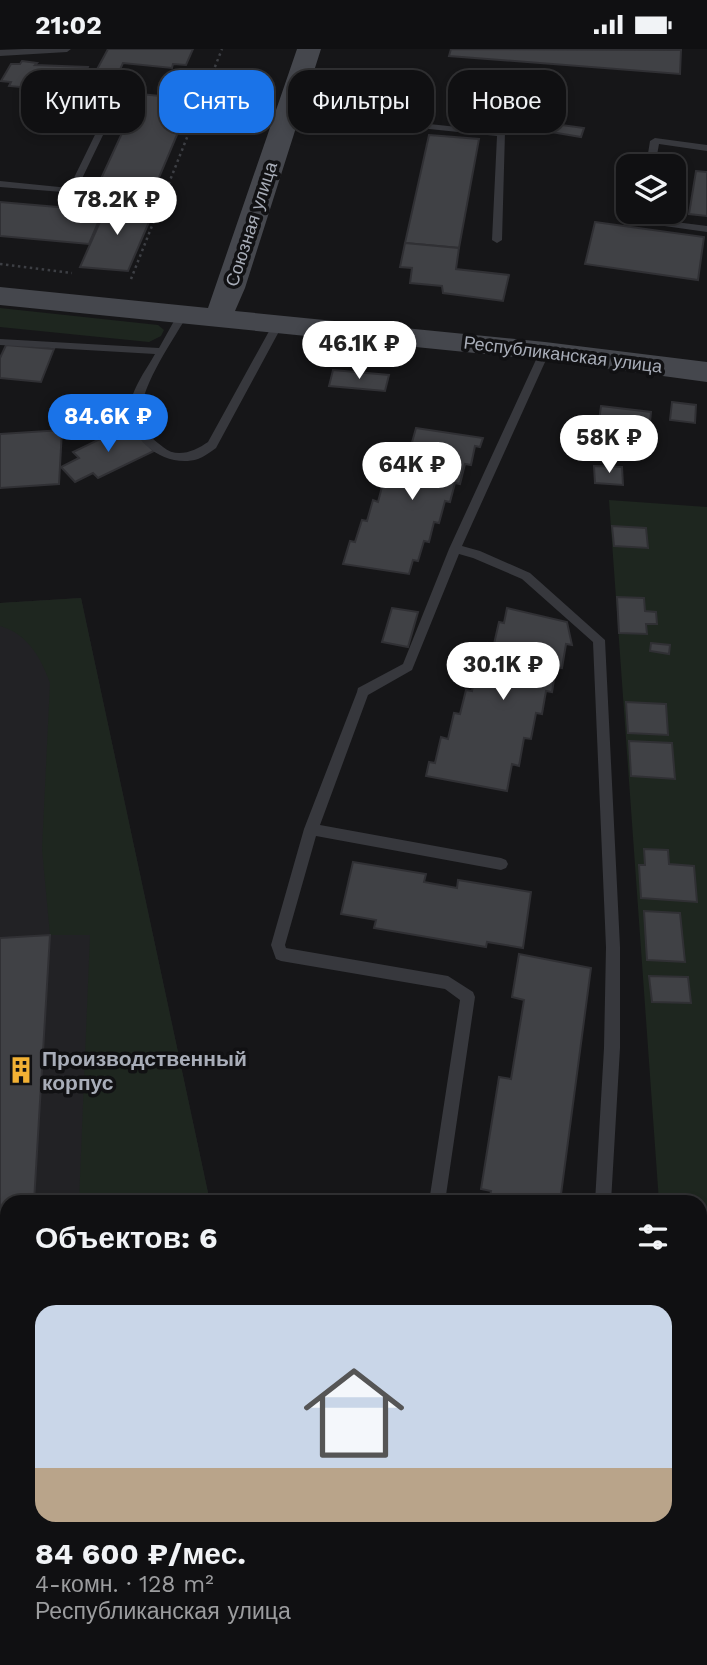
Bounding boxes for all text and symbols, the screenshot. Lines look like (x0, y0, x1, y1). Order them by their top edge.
text: 21:02 (35, 10, 102, 40)
chip: Купить (21, 70, 145, 133)
chip: Снять (159, 70, 274, 133)
chip: Фильтры (288, 70, 434, 133)
chip: Новое (448, 70, 566, 133)
map controls (616, 154, 686, 224)
button: layers (616, 154, 686, 224)
street label: Союзная улица (221, 158, 281, 289)
pin: 78.2K ₽ (52, 177, 182, 237)
text: 78.2K ₽ (74, 186, 160, 213)
pin: 46.1K ₽ (294, 321, 424, 381)
text: 46.1K ₽ (318, 330, 400, 357)
street label: Республиканская улица (462, 331, 665, 377)
pin: 84.6K ₽ (43, 395, 173, 454)
text: 84.6K ₽ (64, 403, 152, 430)
pin: 58K ₽ (560, 415, 658, 475)
text: 58K ₽ (576, 424, 642, 451)
pin: 64K ₽ (363, 442, 461, 502)
text: 64K ₽ (378, 451, 446, 478)
pin: 30.1K ₽ (438, 643, 568, 702)
text: 30.1K ₽ (463, 651, 543, 678)
place label: Производственный корпус (42, 1046, 247, 1095)
building icon: Производственный корпус (6, 1055, 36, 1085)
icon: filters (634, 1218, 672, 1256)
text: Объектов: 6 (35, 1220, 218, 1255)
icon: home (291, 1350, 417, 1476)
text: 84 600 ₽/мес. (35, 1536, 246, 1571)
text: 4-комн. · 128 m² (35, 1571, 214, 1598)
text: Республиканская улица (35, 1598, 291, 1625)

